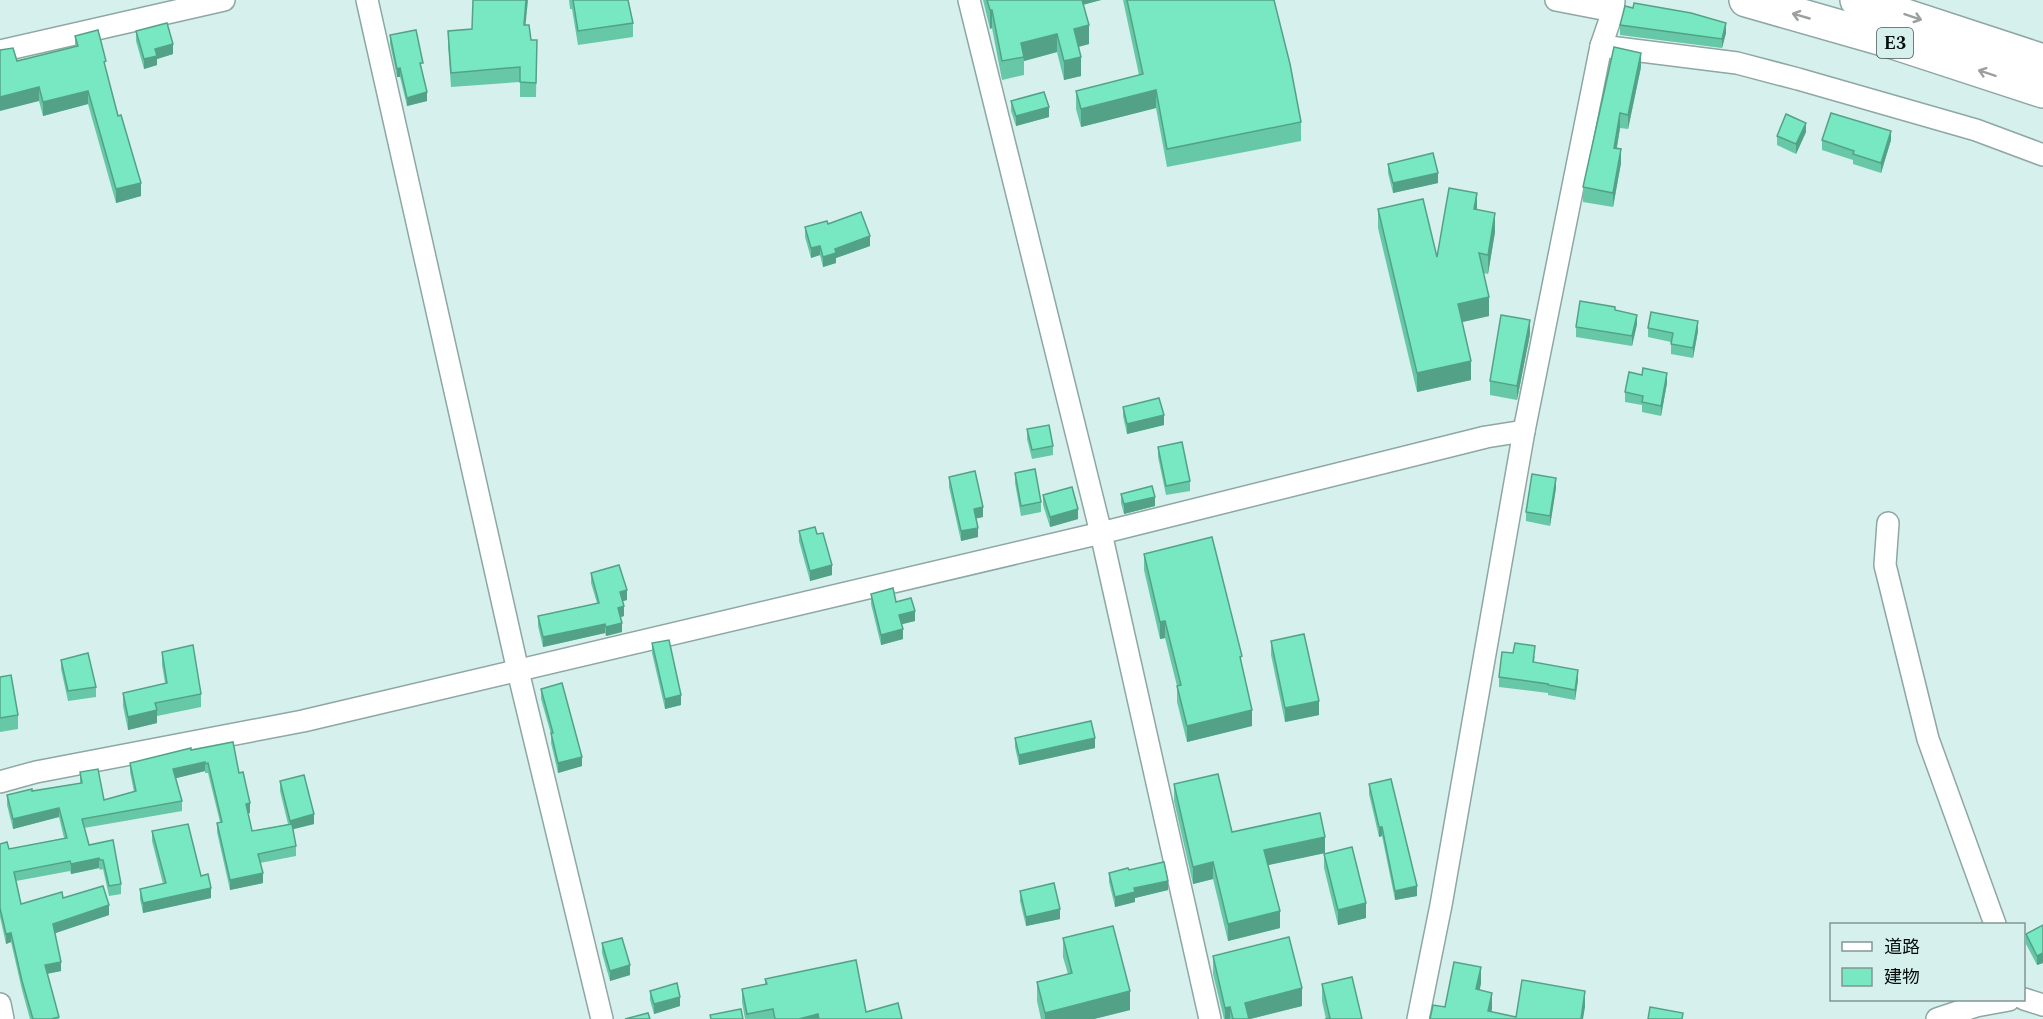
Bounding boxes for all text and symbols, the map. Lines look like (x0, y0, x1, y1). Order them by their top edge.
one-way arrow (1792, 10, 1811, 21)
one-way arrow (1903, 12, 1922, 23)
road number: E3 (1877, 28, 1913, 58)
one-way arrow (1978, 67, 1997, 78)
legend (1830, 923, 2025, 1001)
text: 道路 (1884, 934, 1920, 961)
text: 建物 (1884, 964, 1920, 991)

